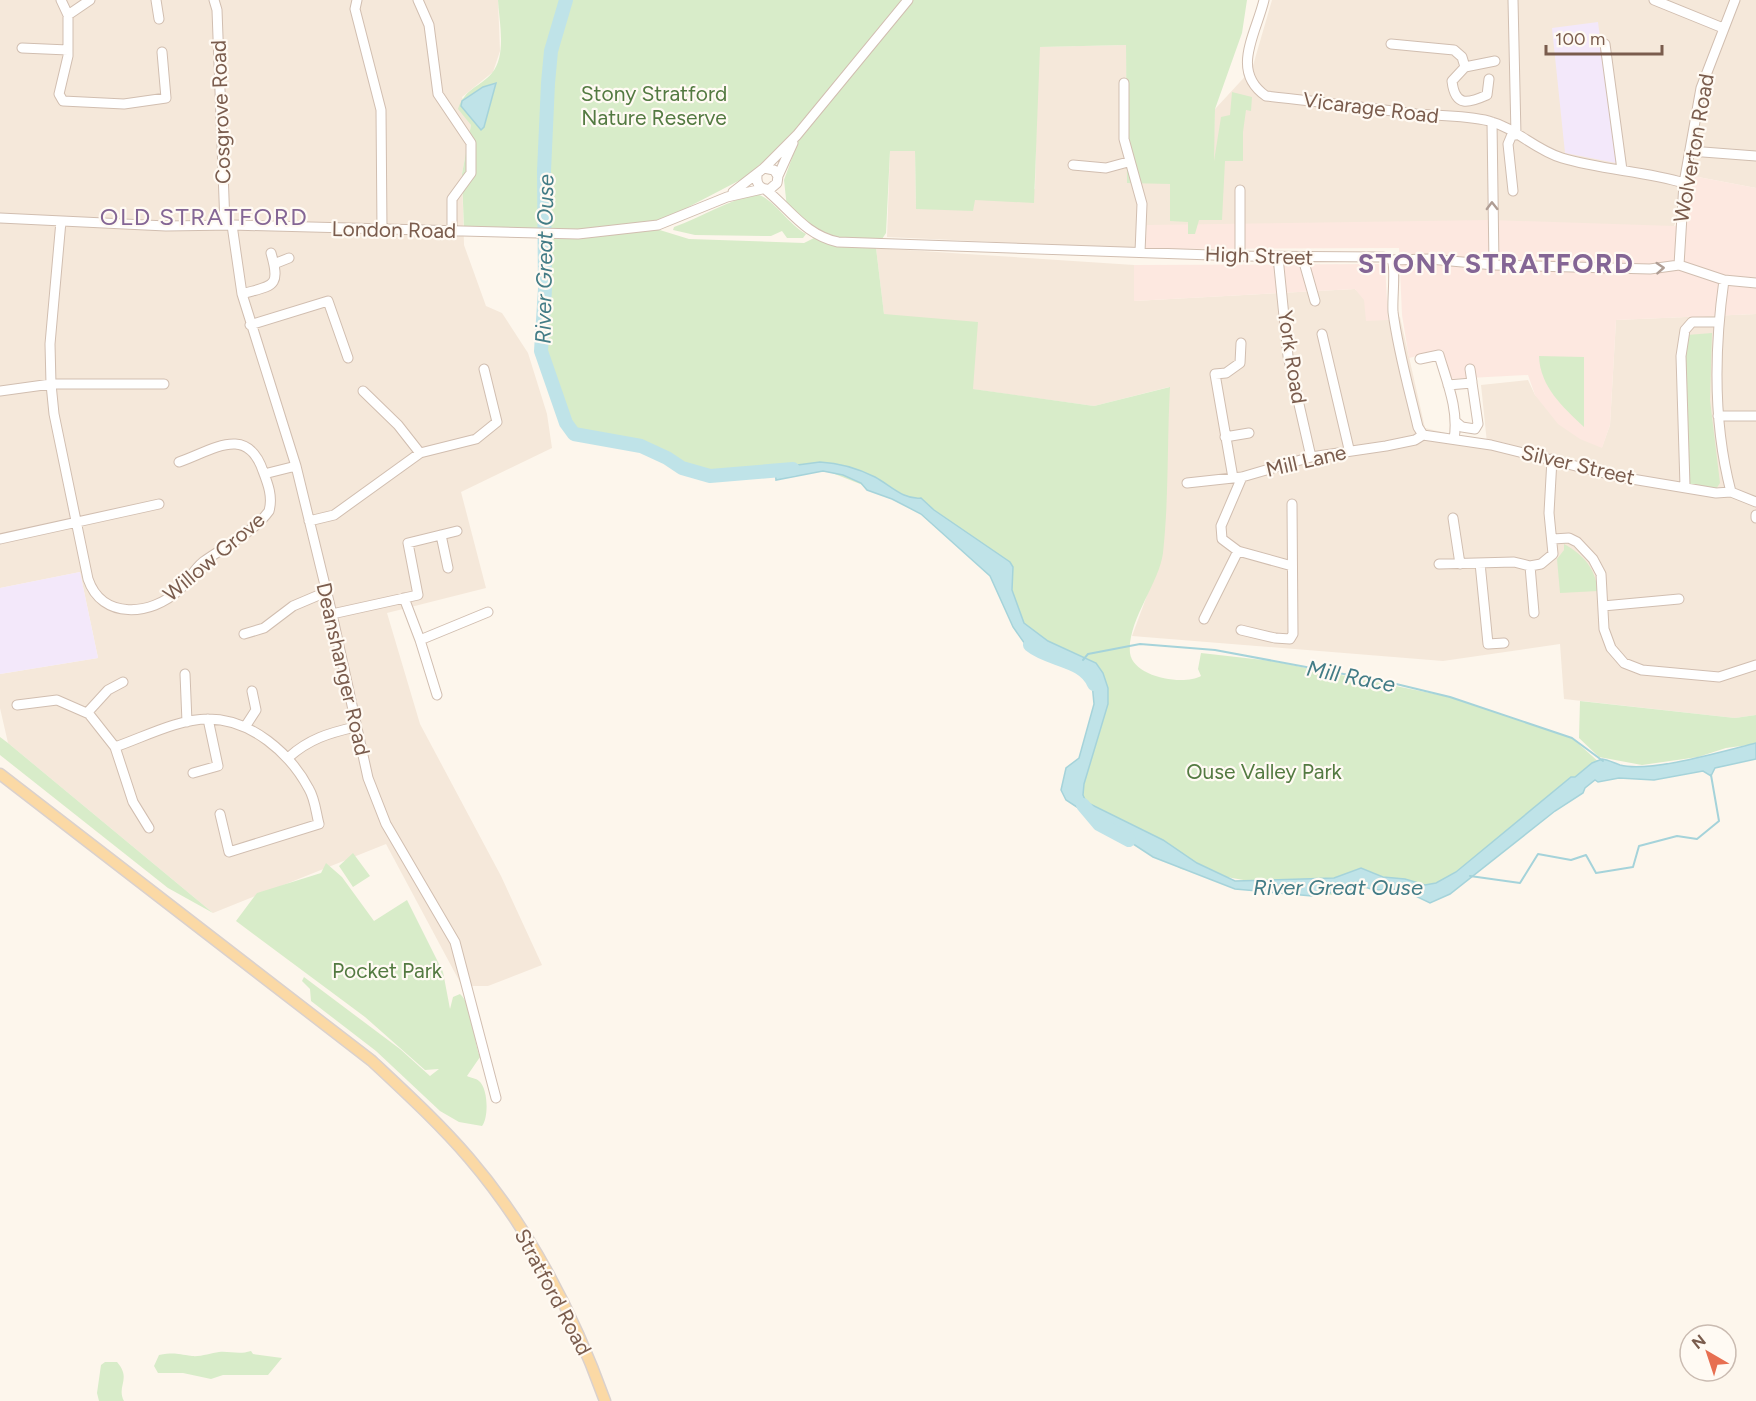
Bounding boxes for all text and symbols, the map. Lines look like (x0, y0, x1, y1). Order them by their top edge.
scale bar (1546, 18, 1662, 56)
text: 100 m (1555, 28, 1605, 50)
street label: Cosgrove Road (205, 40, 236, 184)
street label: Wolverton Road (1668, 72, 1719, 224)
park label: Stony Stratford Nature Reserve (581, 81, 727, 130)
street label: Vicarage Road (1302, 87, 1440, 128)
water label: River Great Ouse (530, 174, 559, 344)
district label: OLD STRATFORD (100, 202, 308, 231)
one-way arrow (1486, 202, 1499, 211)
street label: London Road (332, 216, 456, 243)
street label: High Street (1204, 241, 1314, 270)
district label: STONY STRATFORD (1358, 247, 1634, 280)
one-way arrow (1655, 262, 1664, 275)
street label: York Road (1273, 308, 1312, 406)
street label: Mill Lane (1263, 439, 1349, 482)
street label: Silver Street (1519, 439, 1637, 490)
street label: Willow Grove (158, 507, 270, 606)
street label: Deanshanger Road (311, 580, 376, 758)
water label: Mill Race (1304, 655, 1397, 698)
park label: Ouse Valley Park (1186, 759, 1343, 784)
water label: River Great Ouse (1253, 874, 1423, 901)
park label: Pocket Park (332, 958, 443, 983)
street label: Stratford Road (510, 1224, 597, 1359)
north arrow (1678, 1323, 1738, 1383)
text: N (1688, 1330, 1710, 1353)

